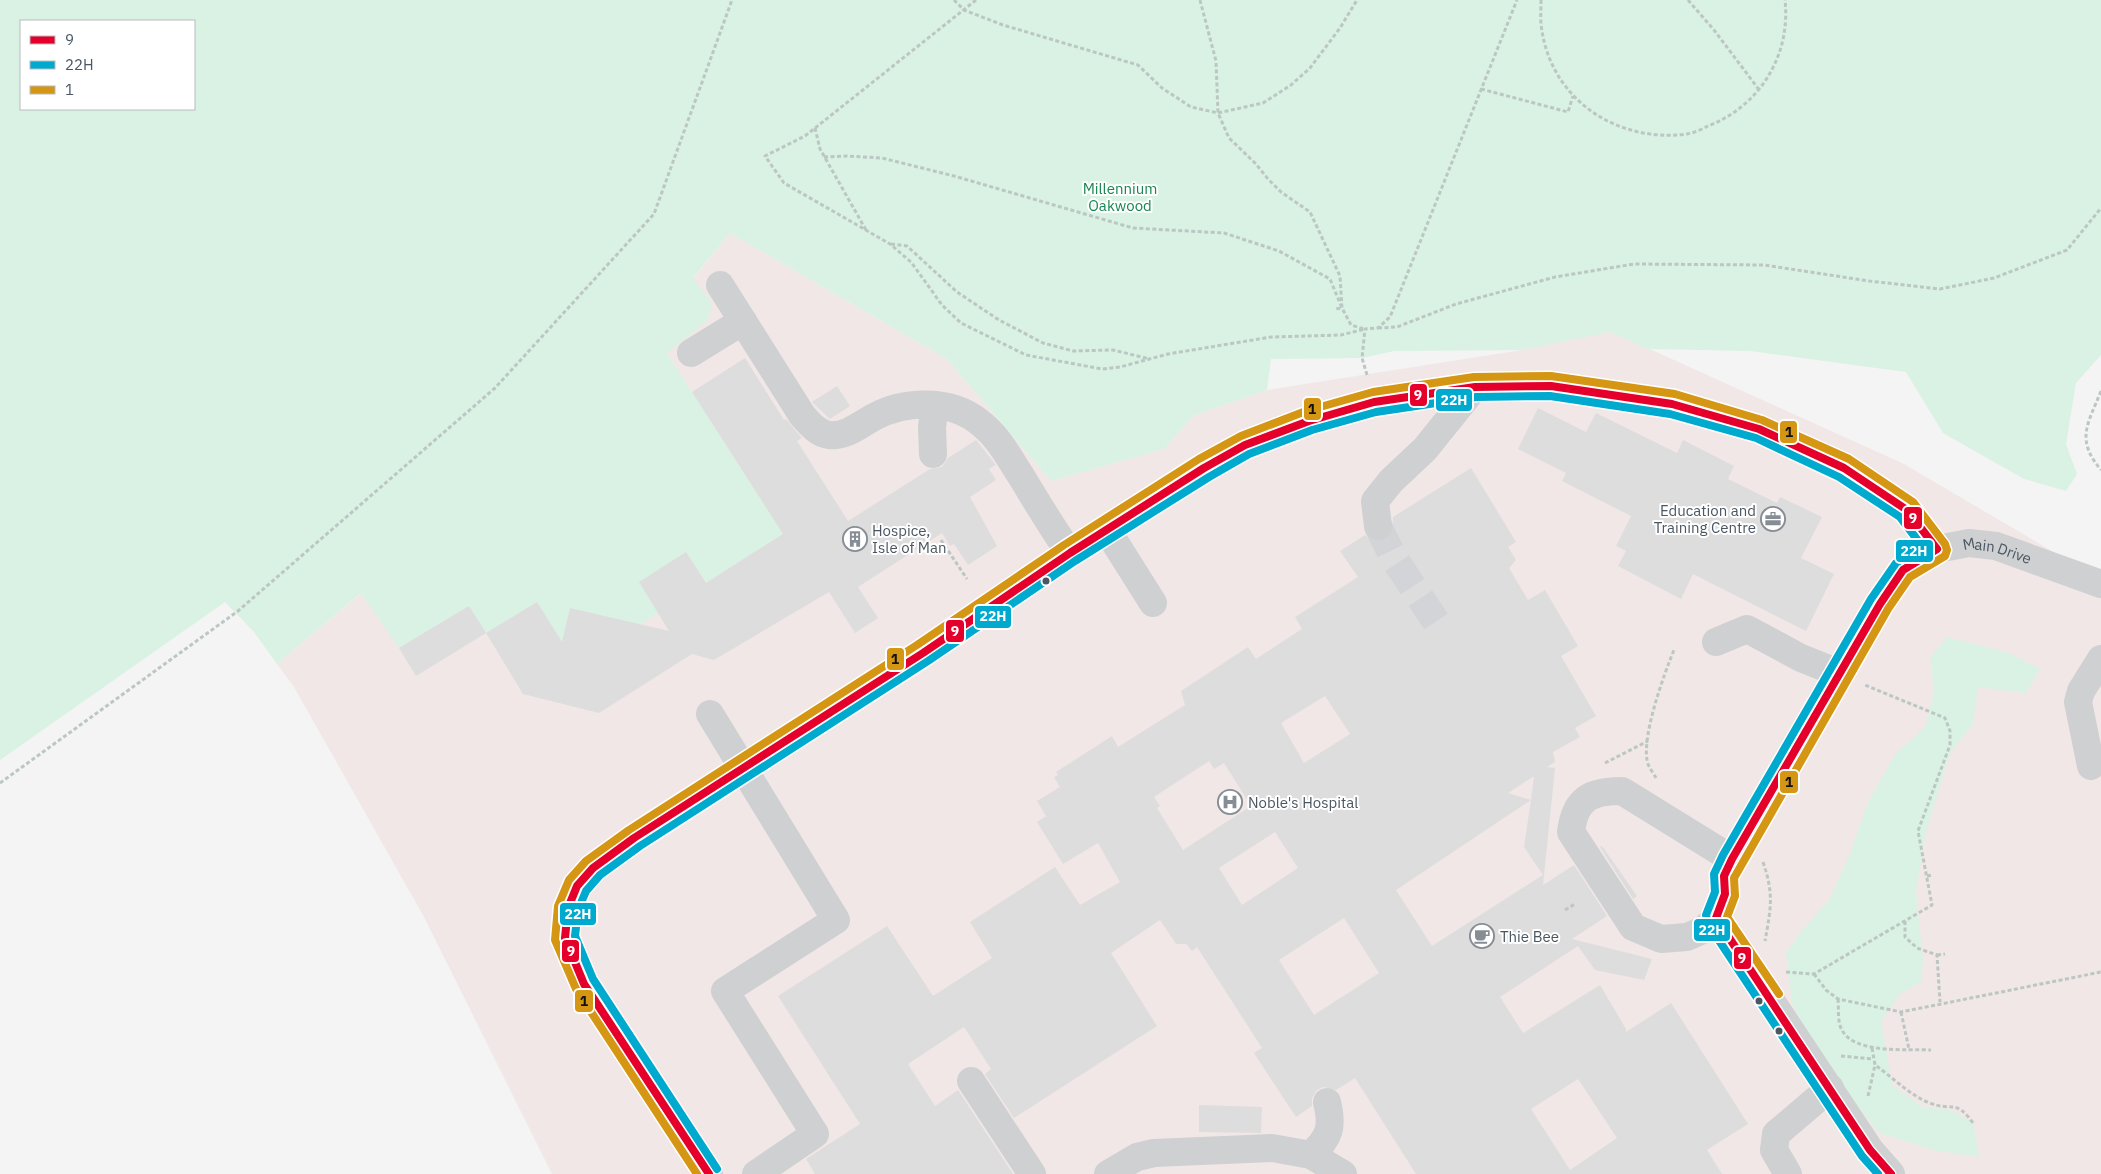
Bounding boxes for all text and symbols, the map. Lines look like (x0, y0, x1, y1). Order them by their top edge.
legend (20, 20, 195, 110)
text: 9 (65, 30, 74, 49)
text: 22H (65, 55, 94, 74)
text: 1 (65, 80, 74, 99)
park label: Millennium Oakwood (1083, 179, 1157, 215)
line badge: 9 (1409, 383, 1428, 407)
text: 9 (1414, 386, 1422, 404)
line badge: 22H (1435, 388, 1473, 412)
text: 22H (1441, 391, 1467, 409)
line badge: 1 (1303, 397, 1322, 421)
text: 1 (1308, 400, 1317, 418)
line badge: 1 (1779, 420, 1798, 444)
text: 1 (1785, 423, 1794, 441)
place label: Education and Training Centre (1654, 501, 1756, 537)
office icon: Education and Training Centre (1760, 506, 1786, 532)
line badge: 9 (1903, 506, 1923, 530)
text: 9 (1909, 509, 1917, 527)
place label: Hospice, Isle of Man (872, 521, 947, 557)
building icon: Hospice, Isle of Man (842, 526, 868, 552)
street label: Main Drive (1961, 533, 2034, 568)
line badge: 22H (1895, 539, 1934, 563)
text: 22H (1901, 542, 1927, 560)
unlabelled marker (1041, 576, 1051, 586)
line badge: 22H (974, 605, 1012, 629)
text: 22H (980, 607, 1006, 625)
line badge: 9 (945, 619, 965, 643)
text: 9 (951, 622, 959, 640)
line badge: 1 (886, 647, 905, 671)
text: 1 (891, 650, 900, 668)
line badge: 1 (1779, 770, 1799, 794)
text: 1 (1785, 773, 1794, 791)
hospital icon: Noble's Hospital (1217, 789, 1243, 815)
place label: Noble's Hospital (1248, 793, 1358, 812)
line badge: 22H (559, 902, 597, 926)
text: 22H (565, 905, 591, 923)
line badge: 22H (1693, 918, 1731, 942)
text: 22H (1699, 921, 1725, 939)
cafe icon: Thie Bee (1469, 923, 1495, 949)
place label: Thie Bee (1500, 927, 1559, 946)
line badge: 9 (561, 939, 580, 963)
text: 9 (567, 942, 575, 960)
line badge: 9 (1733, 946, 1752, 970)
text: 9 (1738, 949, 1746, 967)
line badge: 1 (574, 989, 594, 1013)
text: 1 (580, 992, 589, 1010)
unlabelled marker (1754, 996, 1764, 1006)
unlabelled marker (1774, 1026, 1784, 1036)

